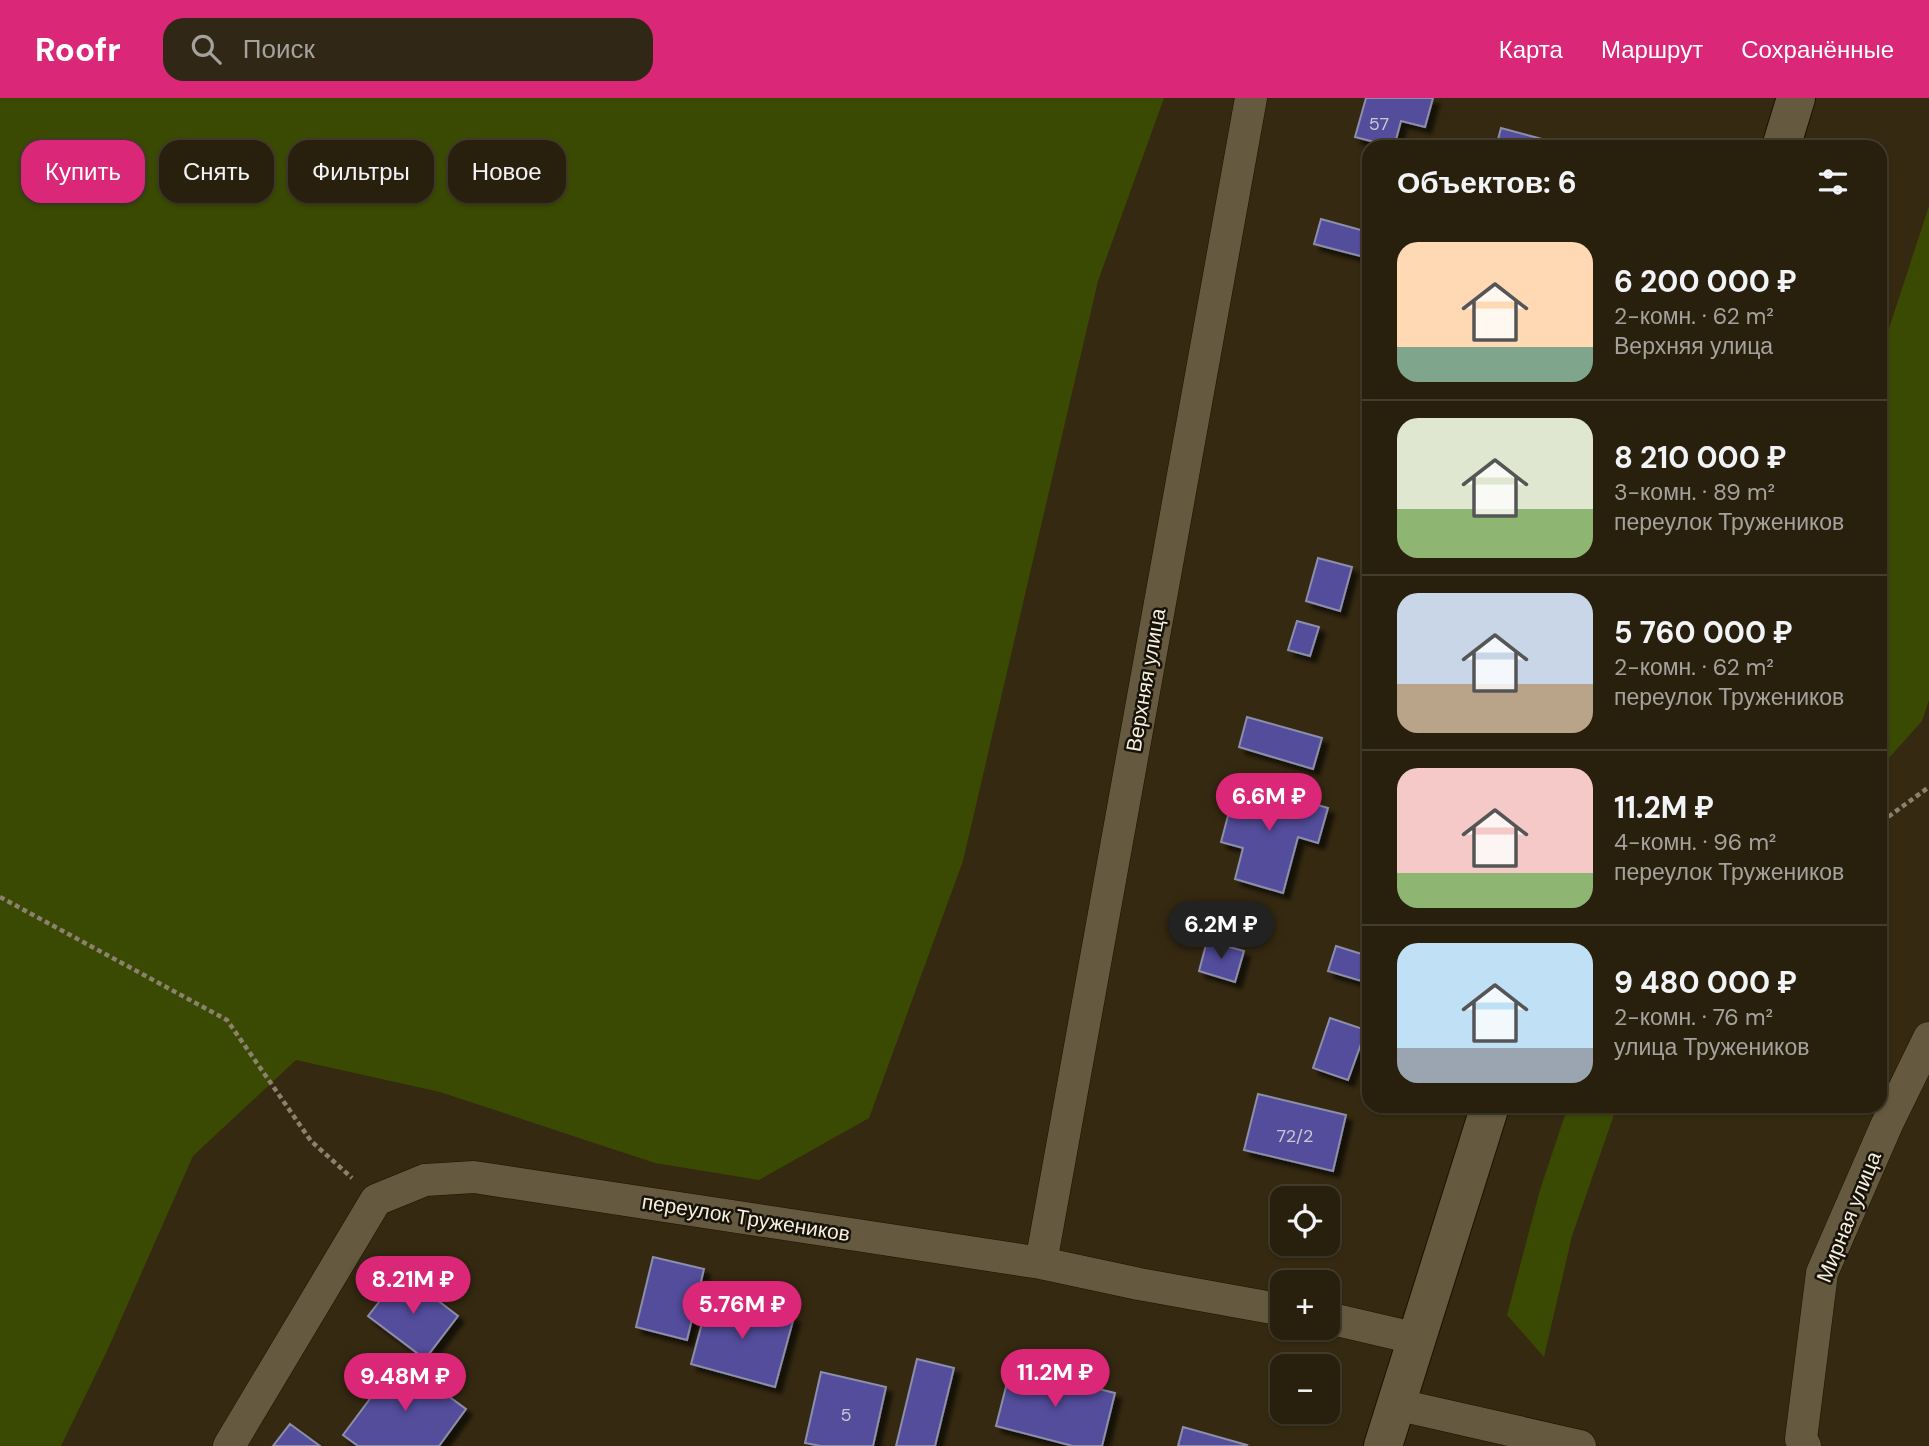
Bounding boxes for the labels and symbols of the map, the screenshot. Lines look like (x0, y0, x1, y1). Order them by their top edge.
house number: 57 (1369, 112, 1389, 136)
street label: Верхняя улица (1120, 606, 1172, 754)
pin: 6.6M ₽ (1212, 774, 1326, 833)
pin: 6.2M ₽ (1164, 902, 1278, 961)
house number: 72/2 (1277, 1124, 1313, 1148)
street label: Мирная улица (1810, 1147, 1888, 1287)
street label: переулок Тружеников (640, 1188, 852, 1248)
pin: 8.21M ₽ (348, 1256, 478, 1316)
pin: 5.76M ₽ (677, 1282, 807, 1341)
pin: 11.2M ₽ (990, 1350, 1120, 1409)
pin: 9.48M ₽ (340, 1354, 470, 1413)
house number: 5 (841, 1403, 851, 1427)

